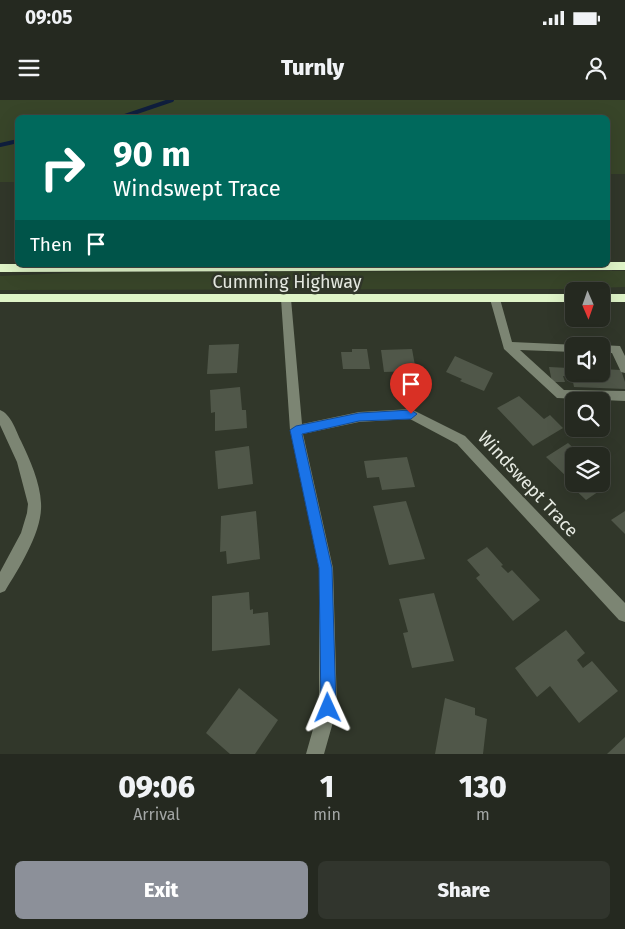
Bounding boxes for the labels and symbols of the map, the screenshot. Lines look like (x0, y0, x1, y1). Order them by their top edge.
street label: Cumming Highway (212, 271, 362, 293)
north arrow (565, 282, 610, 328)
pin (390, 363, 432, 414)
street label: Windswept Trace (473, 426, 583, 542)
position arrow (301, 681, 353, 733)

